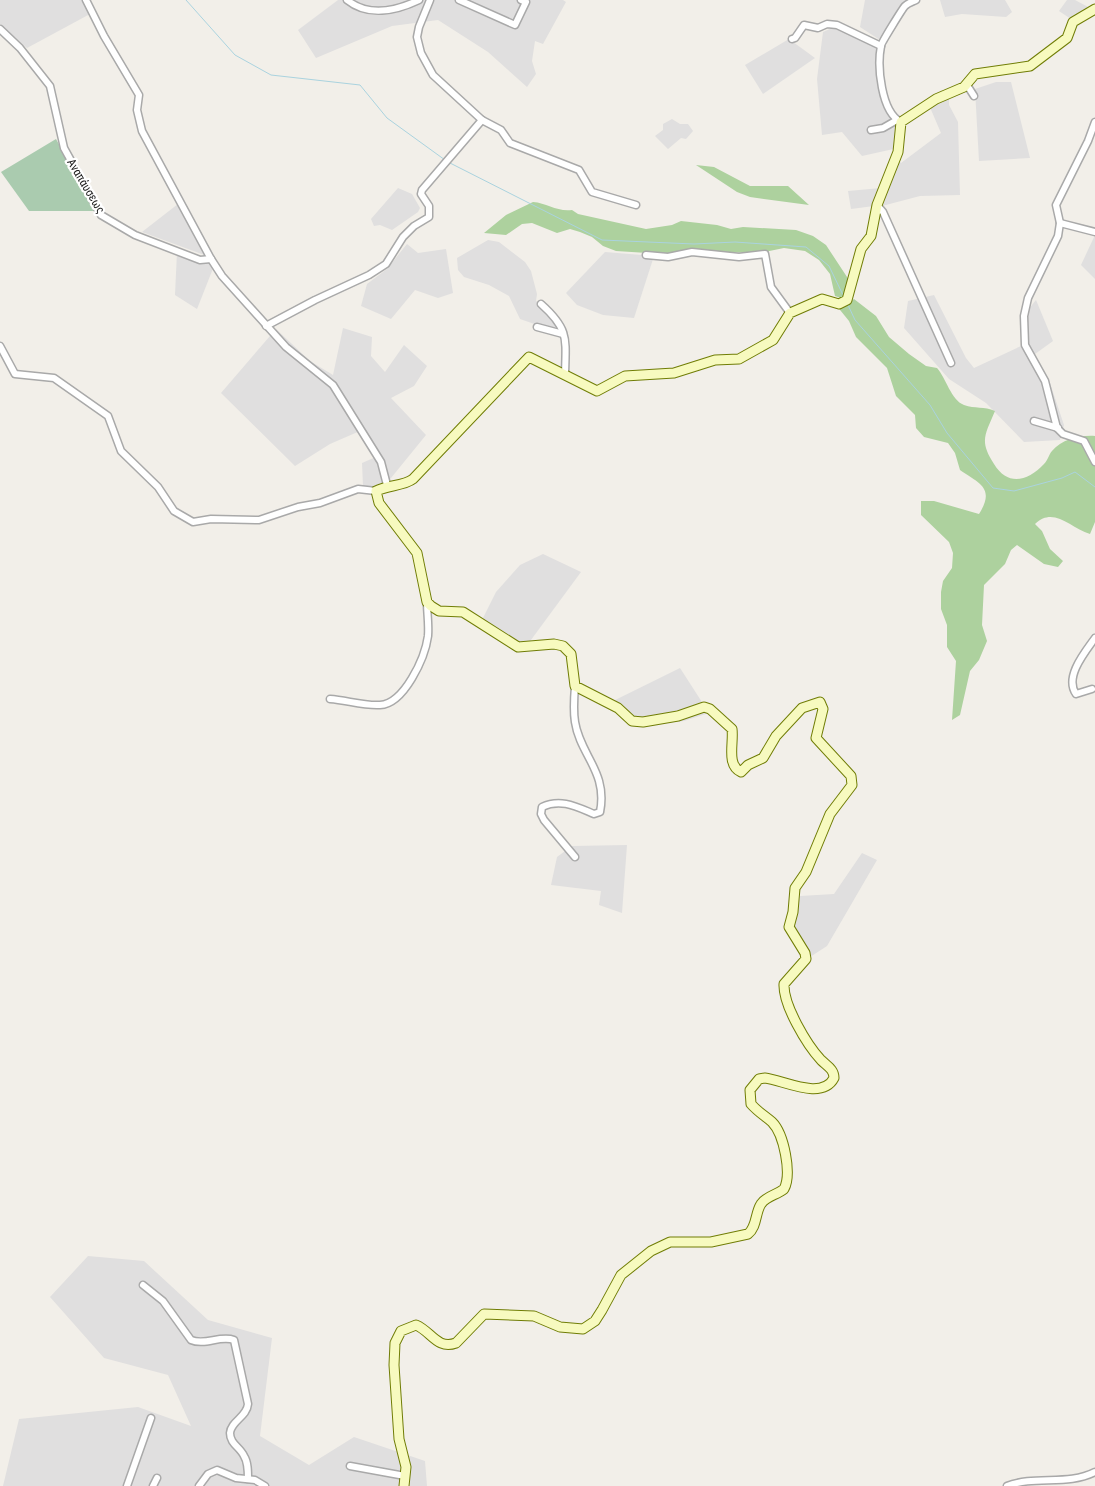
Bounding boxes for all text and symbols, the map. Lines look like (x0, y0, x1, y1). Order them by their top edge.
street label: Αναπάυσεως (64, 156, 108, 216)

